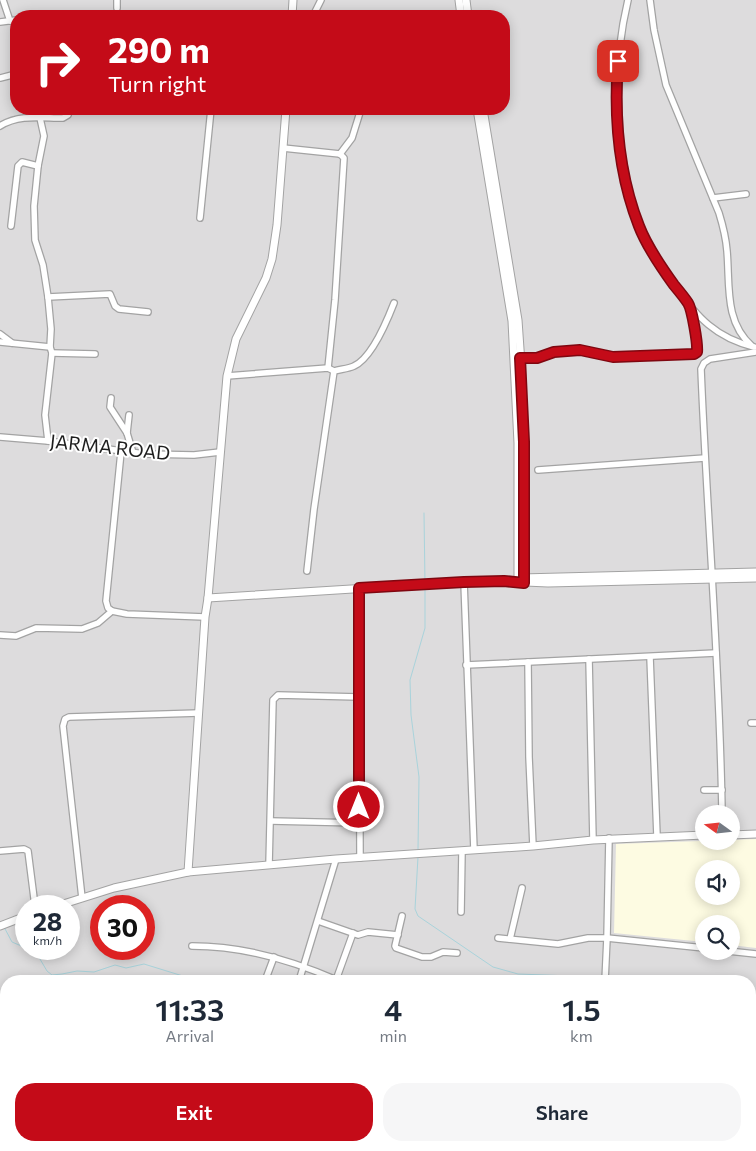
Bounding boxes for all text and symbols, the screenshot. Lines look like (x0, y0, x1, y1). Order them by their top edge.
text: 290 m (108, 27, 210, 70)
icon: right (25, 30, 90, 95)
pin (597, 40, 639, 82)
icon: arrive (604, 47, 632, 75)
text: Turn right (108, 70, 206, 97)
street label: JARMA ROAD (49, 429, 171, 464)
position arrow (332, 780, 384, 832)
north arrow (695, 805, 740, 850)
map controls (695, 805, 740, 960)
button: sound (695, 860, 740, 905)
speed limit sign: 30 (90, 895, 155, 960)
text: 28 (33, 906, 62, 936)
button: search (695, 915, 740, 960)
text: km/h (33, 933, 62, 947)
text: 11:33 (155, 990, 224, 1027)
text: 4 (384, 990, 402, 1027)
text: 1.5 (562, 990, 601, 1027)
text: Arrival (166, 1026, 214, 1045)
text: min (380, 1026, 407, 1045)
text: km (570, 1026, 593, 1045)
button: Exit (15, 1083, 373, 1141)
button: Share (383, 1083, 741, 1141)

